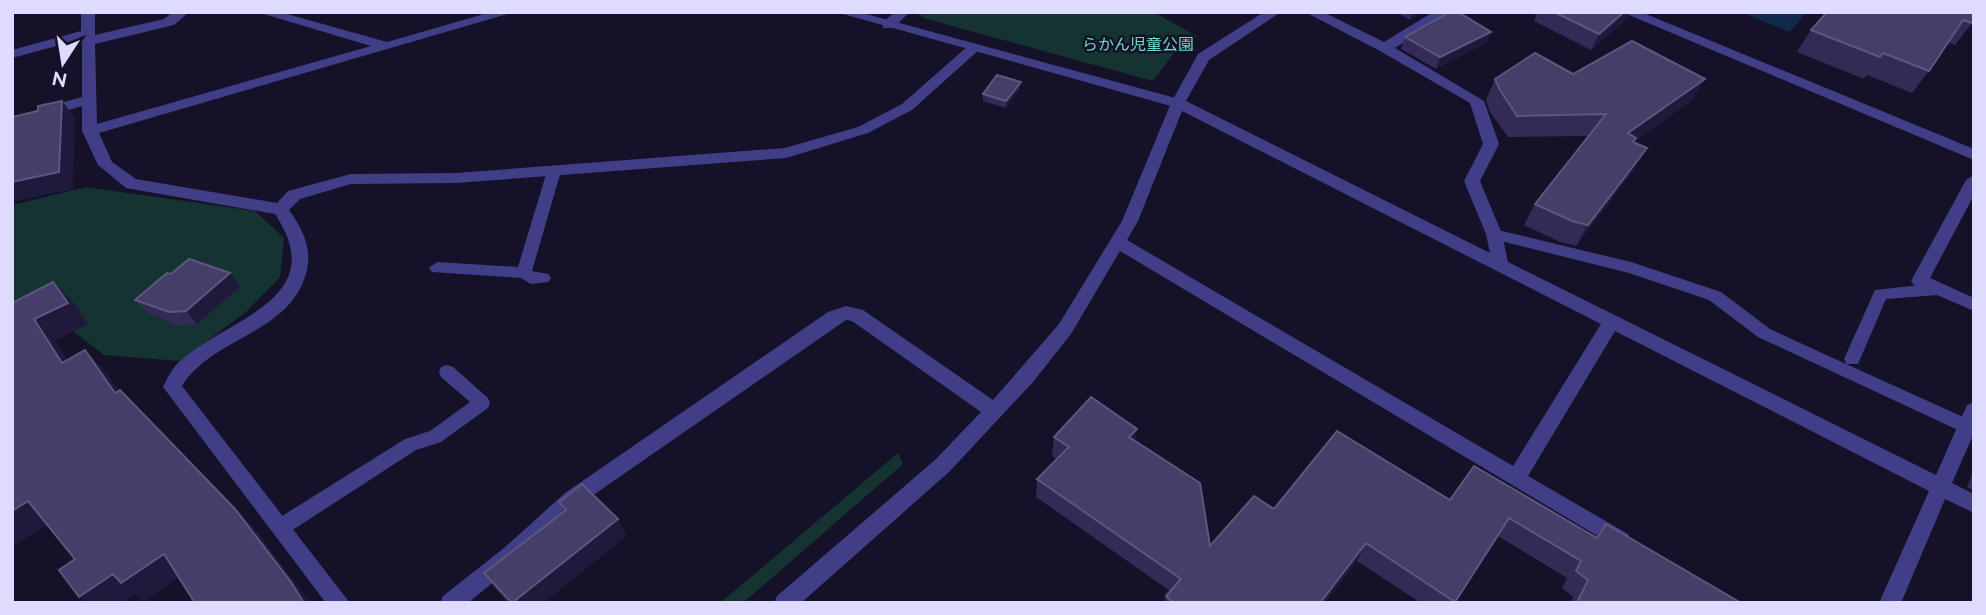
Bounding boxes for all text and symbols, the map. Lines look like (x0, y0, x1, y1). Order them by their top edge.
north arrow (28, 28, 98, 98)
park label: らかん児童公園 (1082, 35, 1194, 54)
text: N (50, 67, 69, 92)

